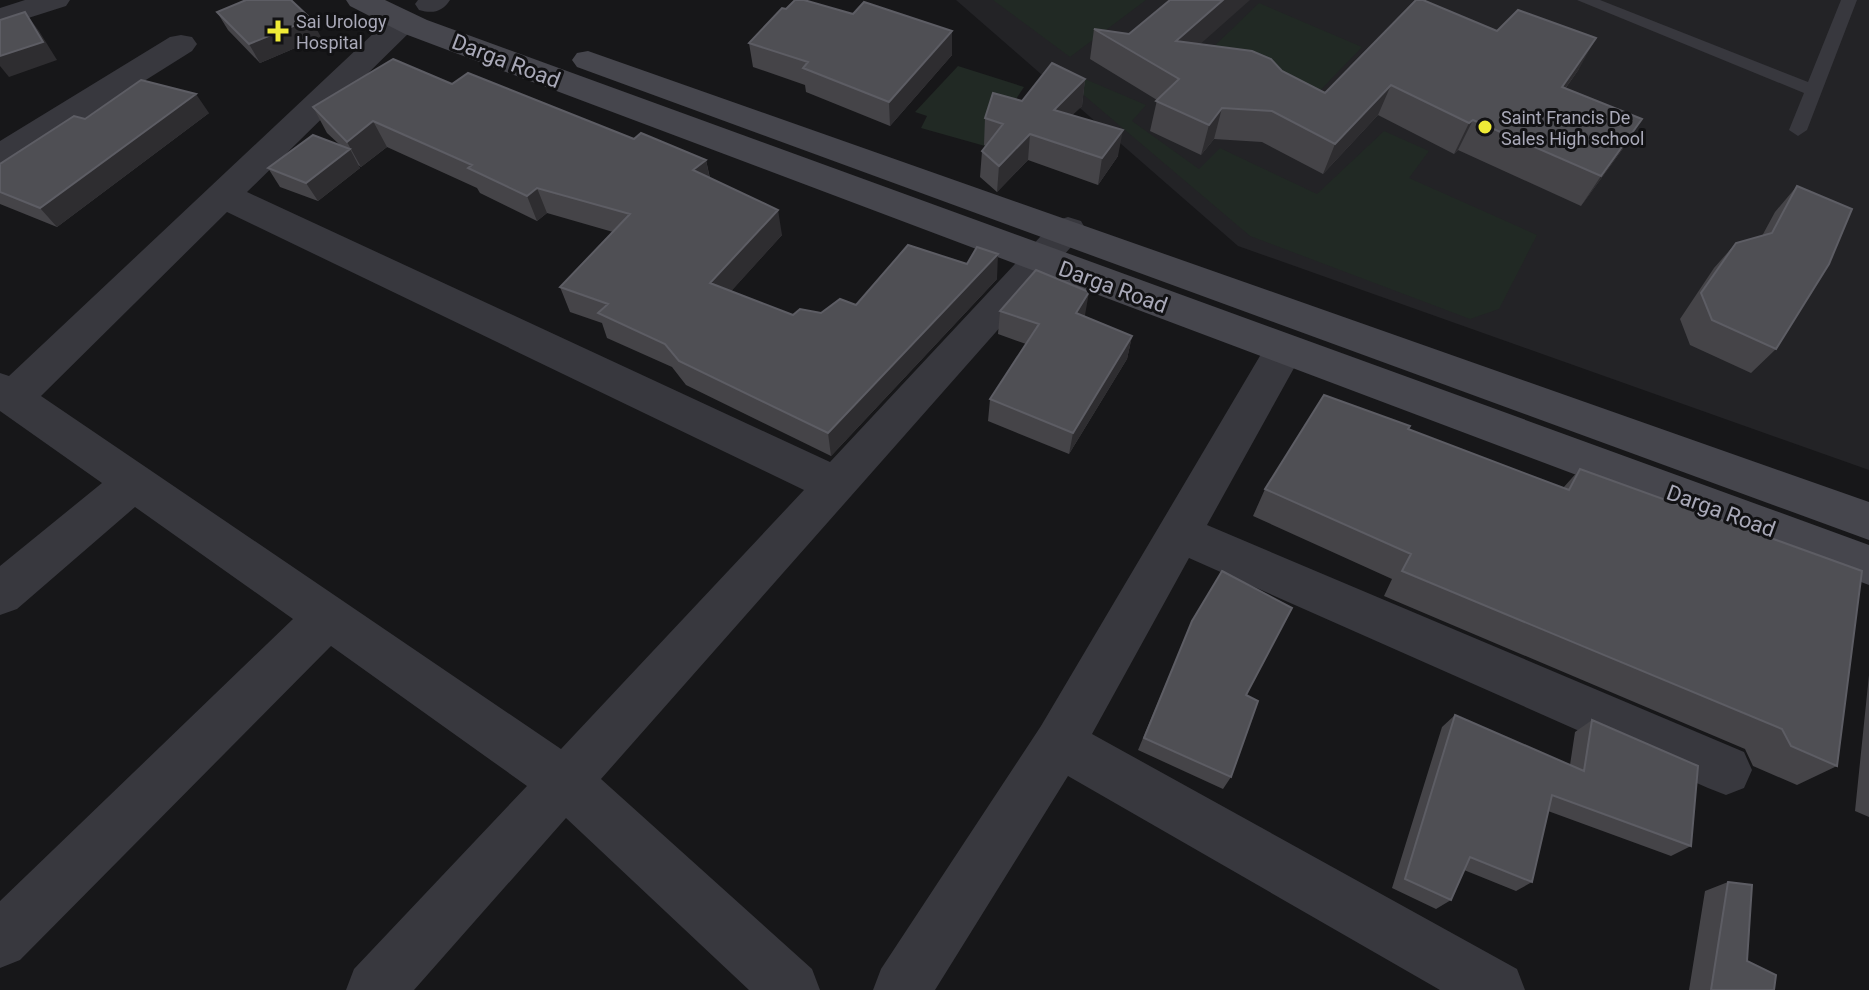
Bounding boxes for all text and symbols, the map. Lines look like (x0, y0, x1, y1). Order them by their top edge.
place label: Sai Urology Hospital (296, 11, 387, 53)
marker: Sai Urology Hospital (267, 20, 289, 42)
street label: Darga Road (448, 29, 564, 93)
place label: Saint Francis De Sales High school (1501, 107, 1644, 149)
marker: Saint Francis De Sales High school (1476, 118, 1494, 136)
street label: Darga Road (1055, 256, 1171, 318)
street label: Darga Road (1663, 480, 1779, 542)

